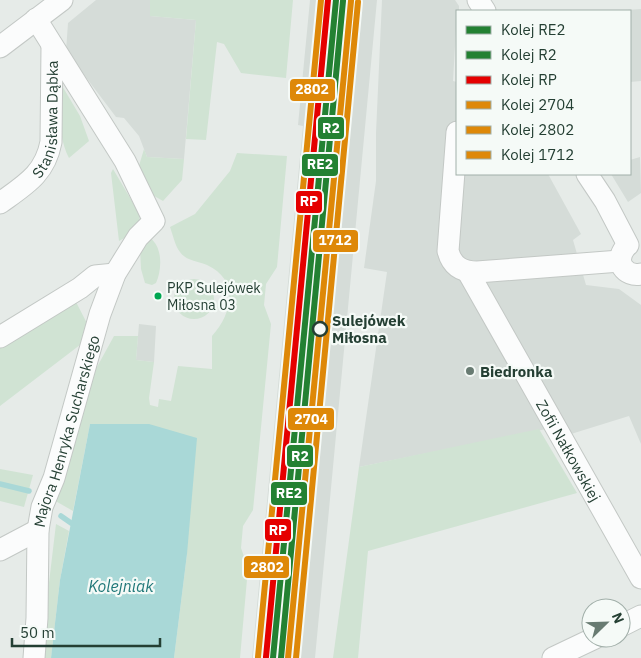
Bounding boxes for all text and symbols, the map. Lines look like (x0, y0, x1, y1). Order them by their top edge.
legend (456, 10, 631, 175)
text: Kolej RE2 (501, 20, 566, 39)
text: Kolej R2 (501, 45, 557, 64)
street label: Stanisława Dąbka (27, 60, 61, 182)
text: Kolej RP (501, 70, 557, 89)
line badge: 2802 (289, 78, 336, 102)
text: 2802 (295, 80, 329, 98)
text: Kolej 2704 (501, 95, 574, 114)
line badge: R2 (317, 116, 345, 140)
text: R2 (322, 119, 340, 137)
text: Kolej 2802 (501, 120, 574, 139)
text: Kolej 1712 (501, 145, 574, 164)
line badge: RE2 (301, 153, 339, 177)
text: RE2 (307, 155, 333, 173)
line badge: RP (295, 190, 323, 214)
text: RP (300, 192, 318, 210)
line badge: 1712 (312, 229, 359, 253)
text: 1712 (318, 231, 352, 249)
place label: PKP Sulejówek Miłosna 03 (167, 279, 261, 314)
marker: PKP Sulejówek Miłosna 03 (153, 291, 163, 301)
place label: Sulejówek Miłosna (332, 311, 406, 347)
marker: Sulejówek Miłosna (312, 321, 328, 337)
street label: Majora Henryka Sucharskiego (29, 333, 103, 529)
place label: Biedronka (480, 362, 553, 381)
marker: Biedronka (464, 365, 476, 377)
street label: Zofii Nałkowskiej (533, 396, 605, 505)
line badge: 2704 (287, 407, 335, 431)
text: 2704 (294, 410, 328, 428)
line badge: R2 (286, 444, 314, 468)
text: R2 (291, 447, 309, 465)
line badge: RE2 (270, 481, 308, 506)
text: RE2 (276, 484, 302, 502)
line badge: RP (264, 518, 292, 542)
text: RP (269, 521, 287, 539)
line badge: 2802 (243, 555, 290, 579)
text: 2802 (250, 558, 284, 576)
water label: Kolejniak (88, 576, 154, 596)
north arrow (581, 598, 631, 648)
text: N (608, 610, 628, 626)
scale bar (12, 616, 160, 648)
text: 50 m (20, 623, 55, 642)

